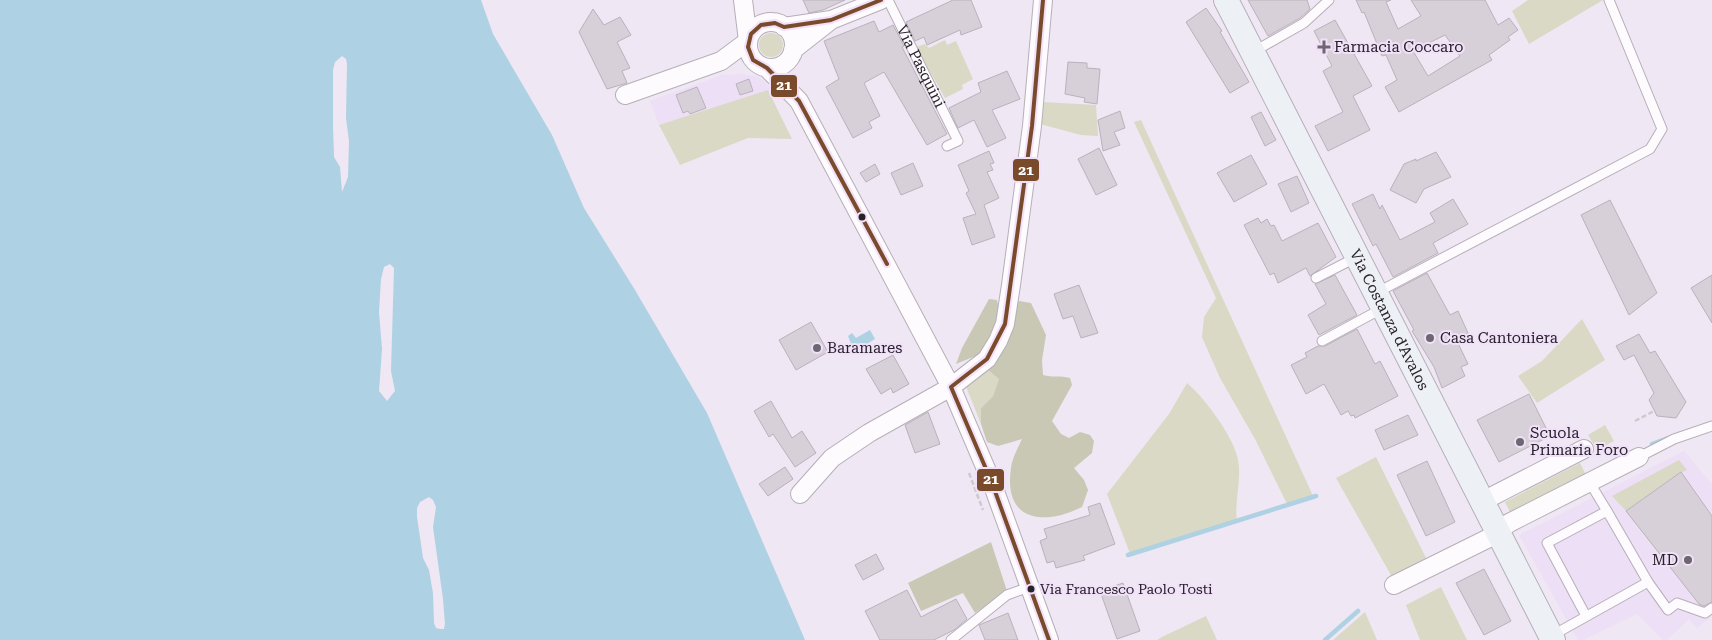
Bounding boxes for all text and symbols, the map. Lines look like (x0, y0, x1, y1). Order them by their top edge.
street label: Via Pasquini (893, 22, 949, 111)
place label: Farmacia Coccaro (1334, 38, 1463, 56)
marker: Farmacia Coccaro (1318, 41, 1330, 53)
line badge: 21 (770, 74, 798, 98)
text: 21 (776, 77, 792, 93)
line badge: 21 (1012, 158, 1040, 182)
text: 21 (1018, 162, 1034, 178)
unlabelled marker (857, 212, 867, 222)
street label: Via Costanza d'Avalos (1346, 246, 1433, 393)
place label: Casa Cantoniera (1440, 329, 1558, 347)
marker: Casa Cantoniera (1424, 332, 1436, 344)
place label: Baramares (827, 339, 902, 357)
marker: Baramares (811, 342, 823, 354)
place label: Scuola Primaria Foro (1530, 424, 1628, 459)
marker: Scuola Primaria Foro (1514, 436, 1526, 448)
line badge: 21 (976, 468, 1005, 492)
text: 21 (983, 471, 999, 487)
place label: MD (1652, 551, 1678, 569)
marker: MD (1682, 554, 1694, 566)
place label: Via Francesco Paolo Tosti (1040, 581, 1213, 597)
marker: Via Francesco Paolo Tosti (1026, 584, 1036, 594)

